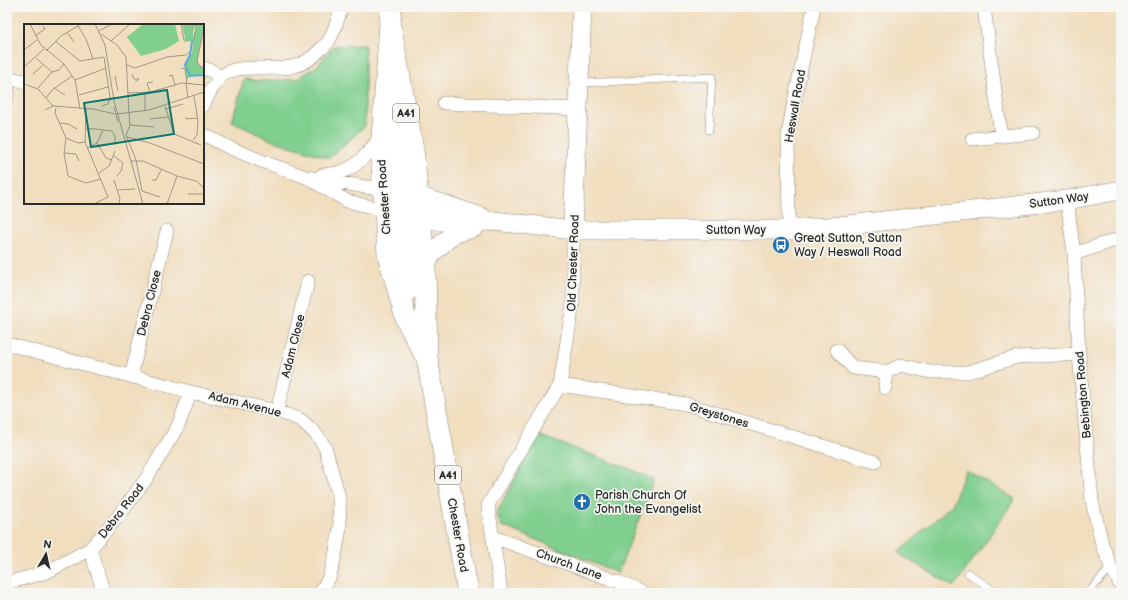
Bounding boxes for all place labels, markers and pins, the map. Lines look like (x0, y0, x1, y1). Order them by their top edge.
place label: Great Sutton, Sutton Way / Heswall Road (794, 231, 902, 260)
bus stop icon: Great Sutton, Sutton Way / Heswall Road (771, 235, 791, 255)
place label: Parish Church Of John the Evangelist (595, 488, 702, 517)
church icon: Parish Church Of John the Evangelist (572, 492, 592, 512)

